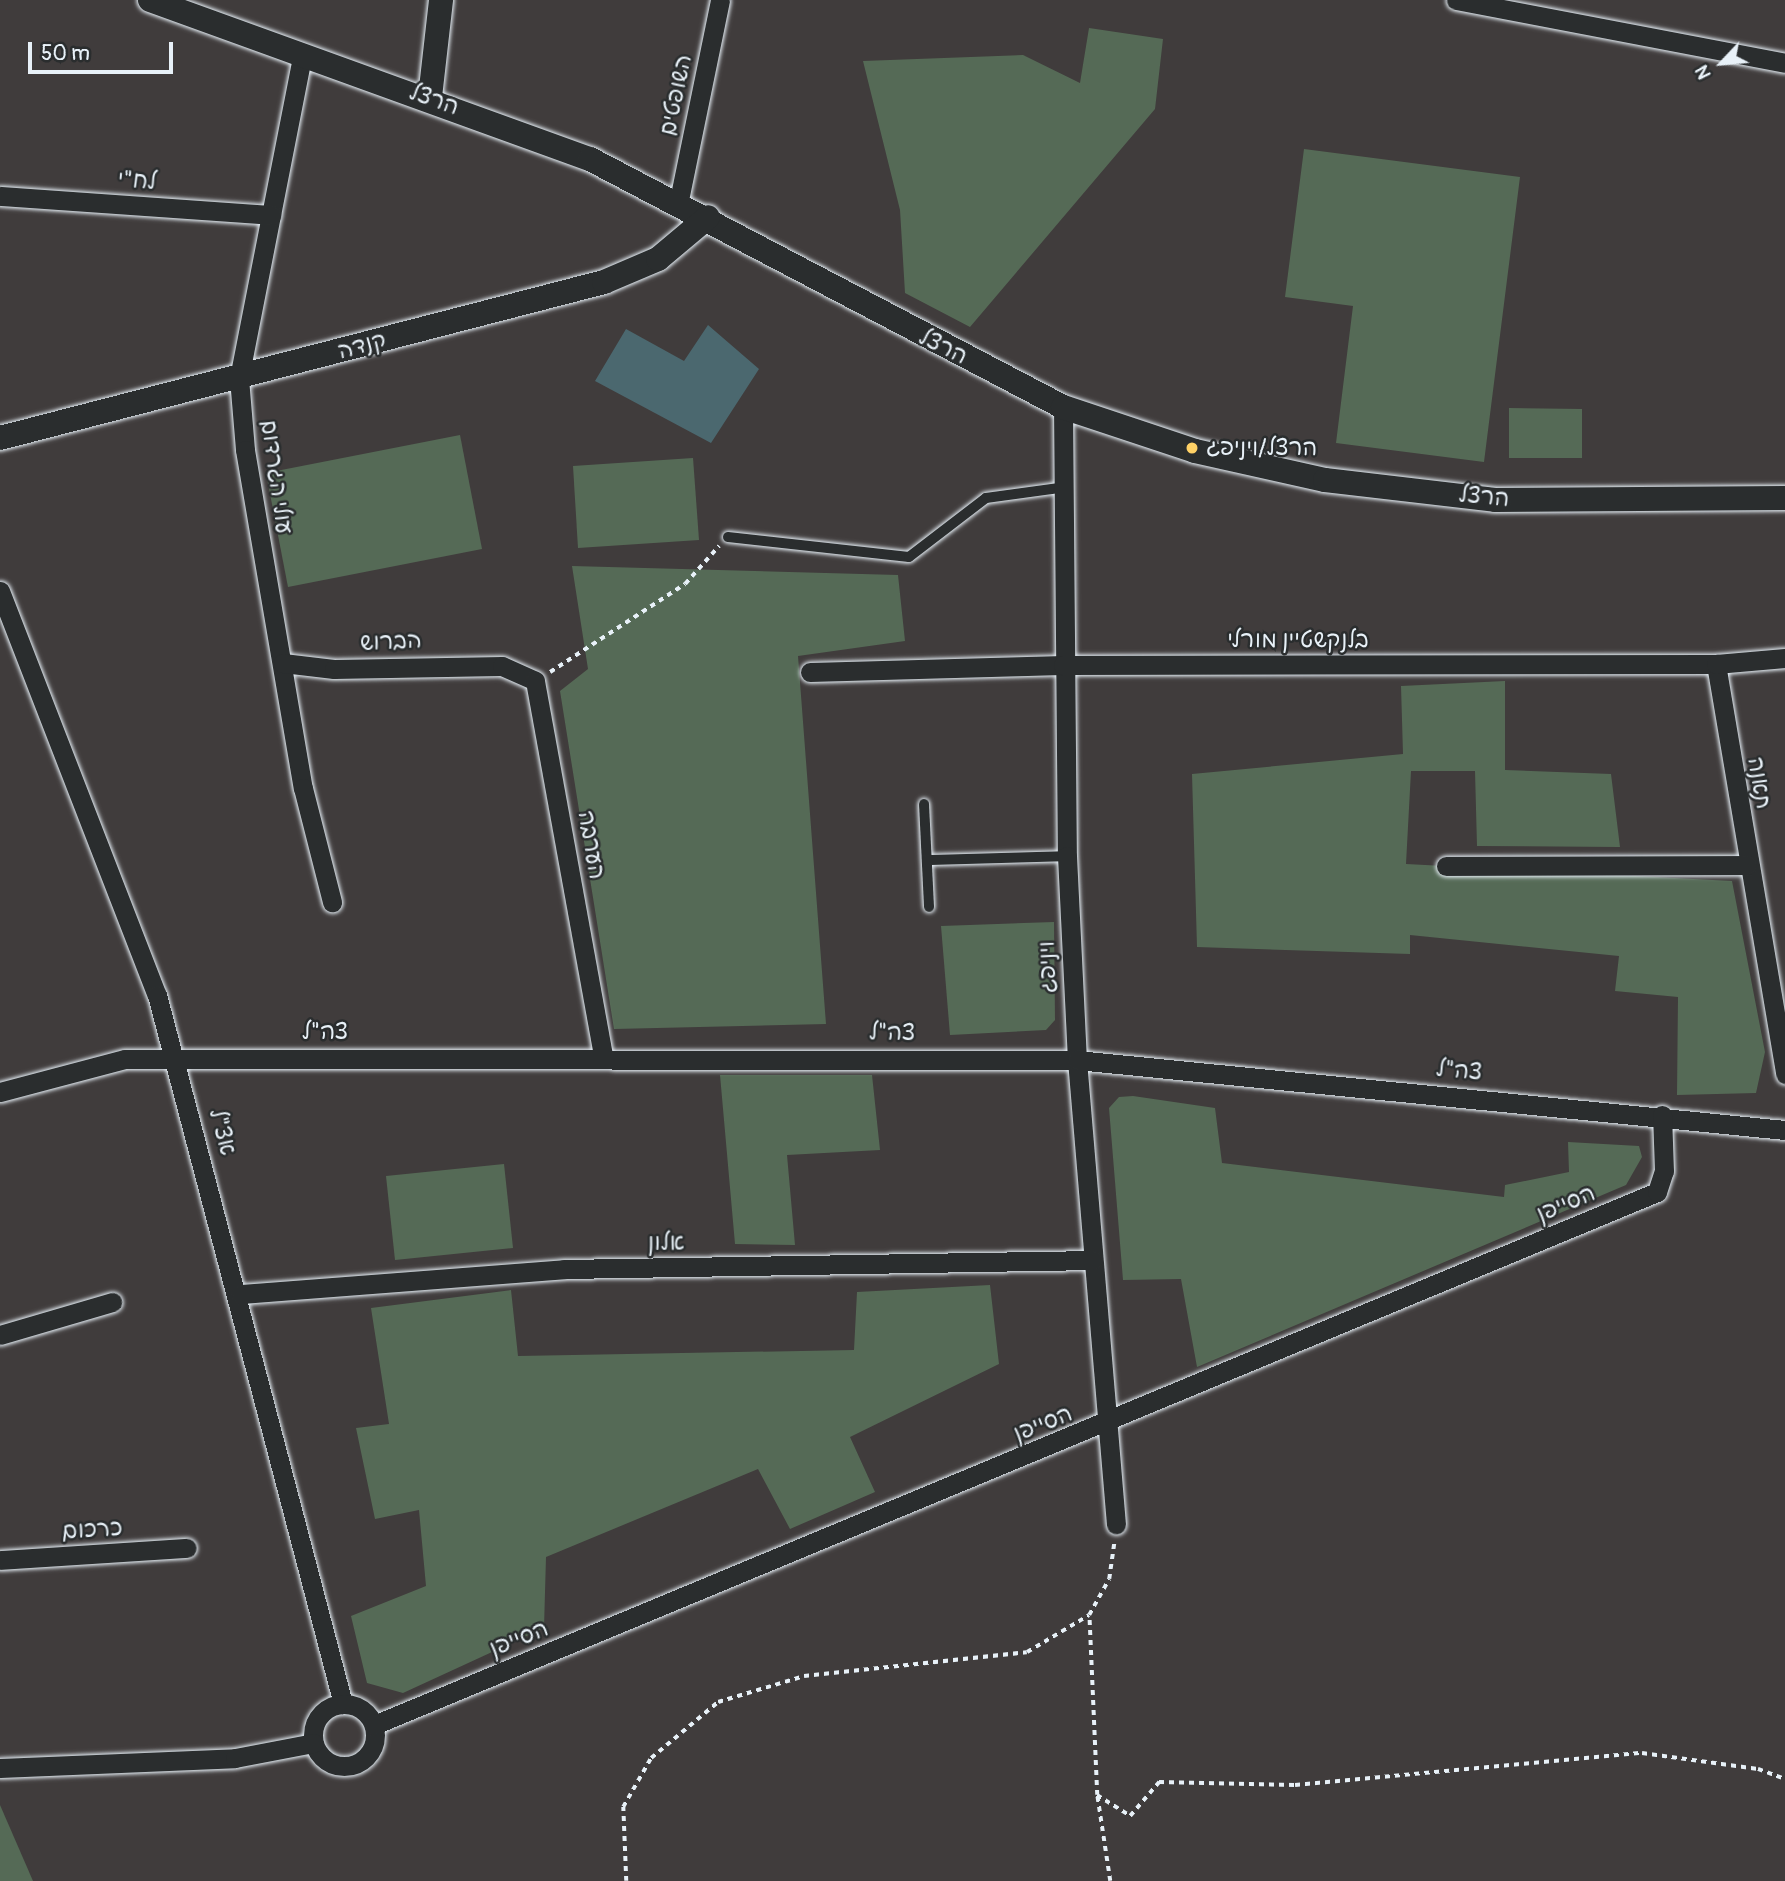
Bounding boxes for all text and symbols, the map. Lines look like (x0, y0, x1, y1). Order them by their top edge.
scale bar (32, 28, 177, 72)
north arrow (1687, 28, 1757, 98)
text: 50 m (41, 40, 90, 67)
street label: השופטים (654, 52, 698, 138)
text: N (1690, 61, 1717, 83)
street label: הרצל (406, 79, 462, 121)
street label: לח"י (117, 166, 157, 196)
street label: הרצל (914, 323, 972, 371)
street label: קנדה (335, 326, 389, 366)
street label: עולי הגרדום (254, 418, 298, 536)
place label: הרצל/ויניפג (1206, 434, 1317, 462)
marker: הרצל/ויניפג (1184, 440, 1200, 456)
street label: הרצל (1458, 481, 1510, 513)
street label: בלנקשטיין מורלי (1227, 626, 1369, 654)
street label: הברוש (359, 627, 423, 657)
street label: תאנה (1741, 755, 1777, 811)
street label: הערבה (571, 809, 611, 881)
street label: ויניפג (1033, 940, 1063, 994)
street label: צה"ל (302, 1018, 348, 1046)
street label: צה"ל (869, 1019, 915, 1047)
street label: צה"ל (1435, 1055, 1483, 1087)
street label: אצ"ל (203, 1106, 241, 1158)
street label: הסייפן (1532, 1179, 1600, 1229)
street label: אלון (647, 1229, 685, 1257)
street label: הסייפן (1009, 1400, 1077, 1448)
street label: כרכום (61, 1514, 123, 1546)
street label: הסייפן (485, 1615, 553, 1663)

